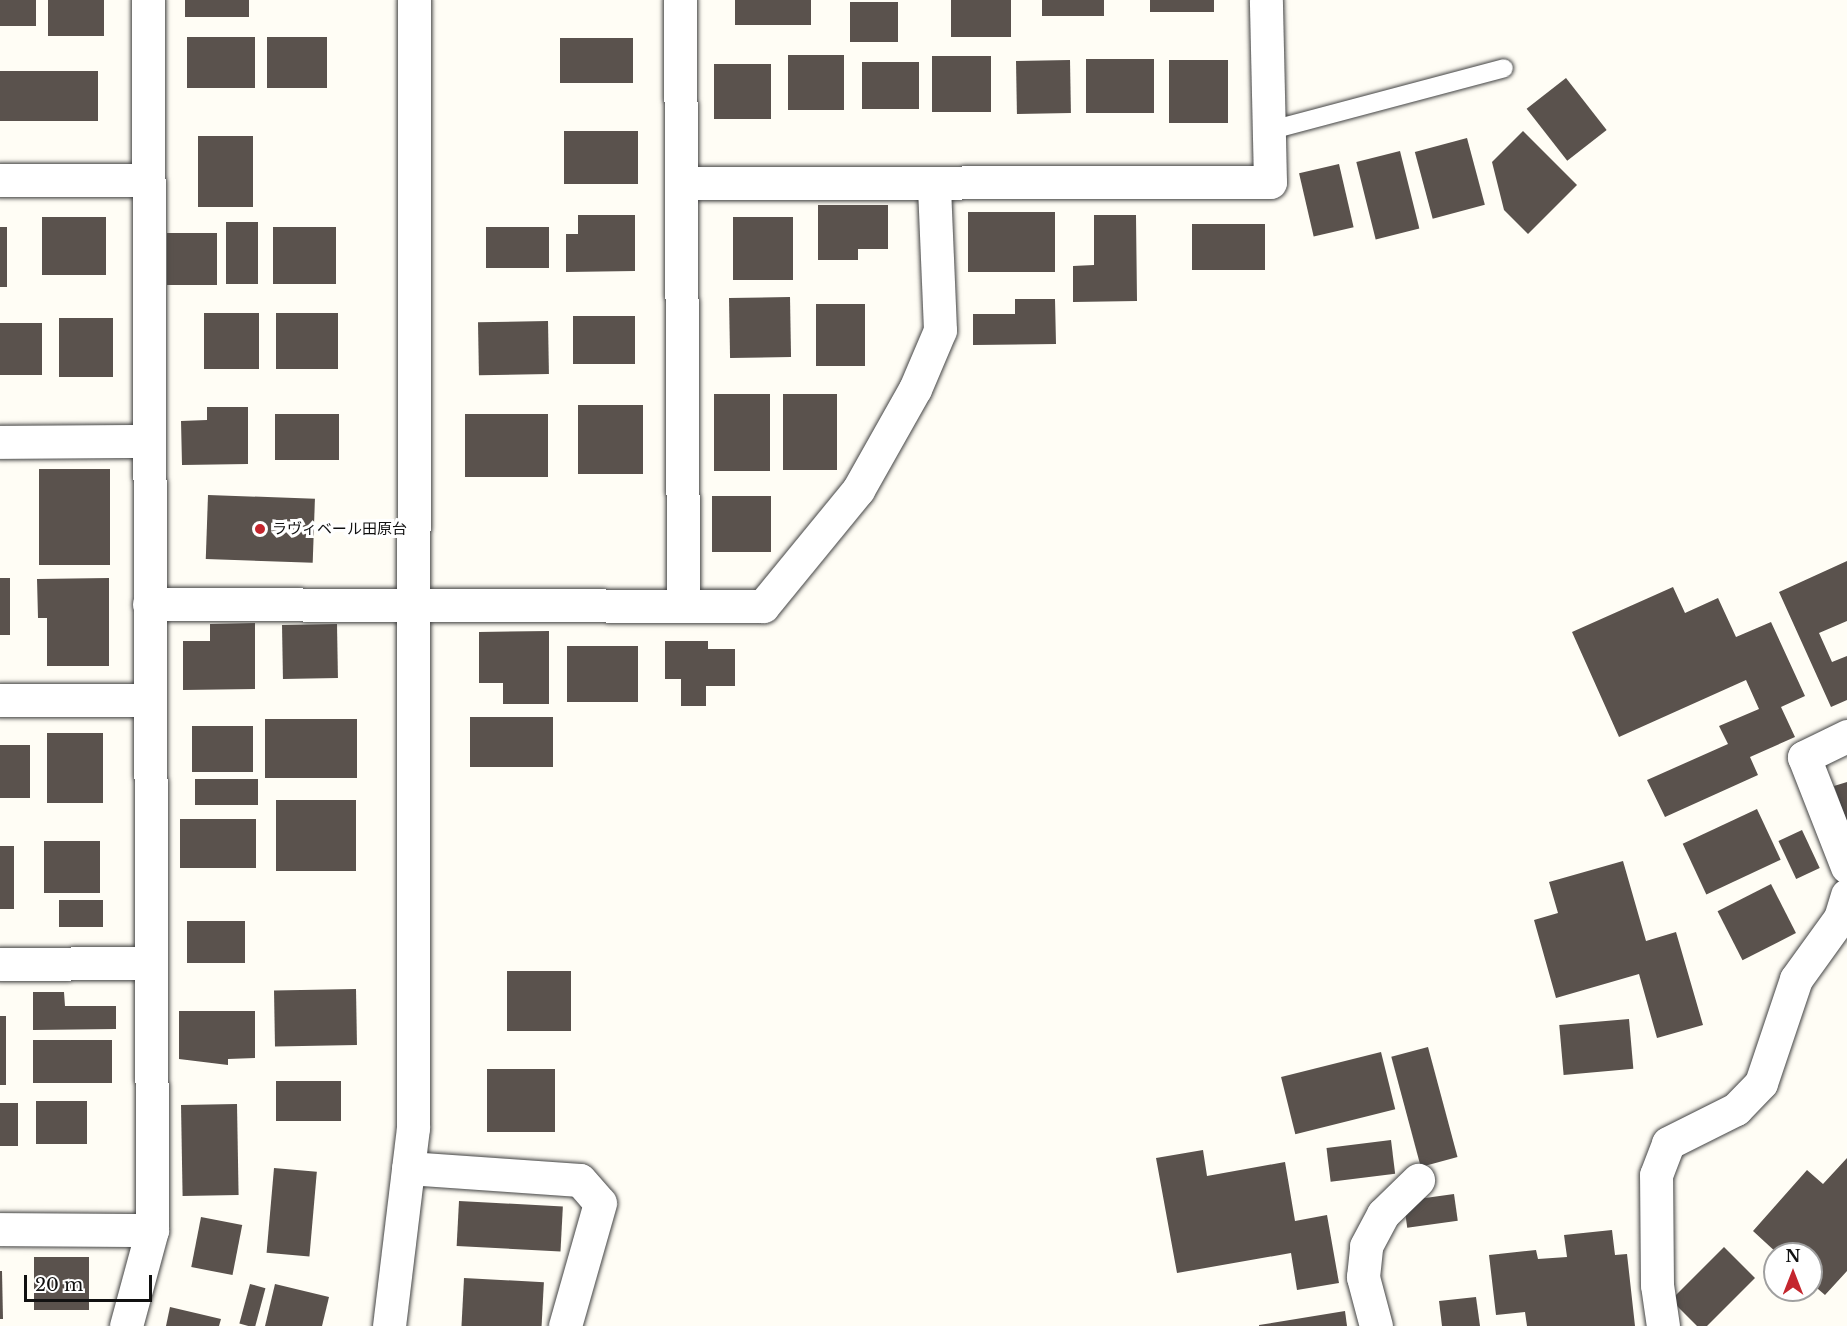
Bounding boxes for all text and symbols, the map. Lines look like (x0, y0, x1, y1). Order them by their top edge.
place label: ラヴィベール田原台 (272, 520, 407, 538)
marker: ラヴィベール田原台 (253, 522, 267, 536)
north arrow (1763, 1242, 1823, 1302)
text: N (1785, 1246, 1801, 1266)
scale bar (27, 1263, 154, 1301)
text: 20 m (35, 1274, 83, 1296)

